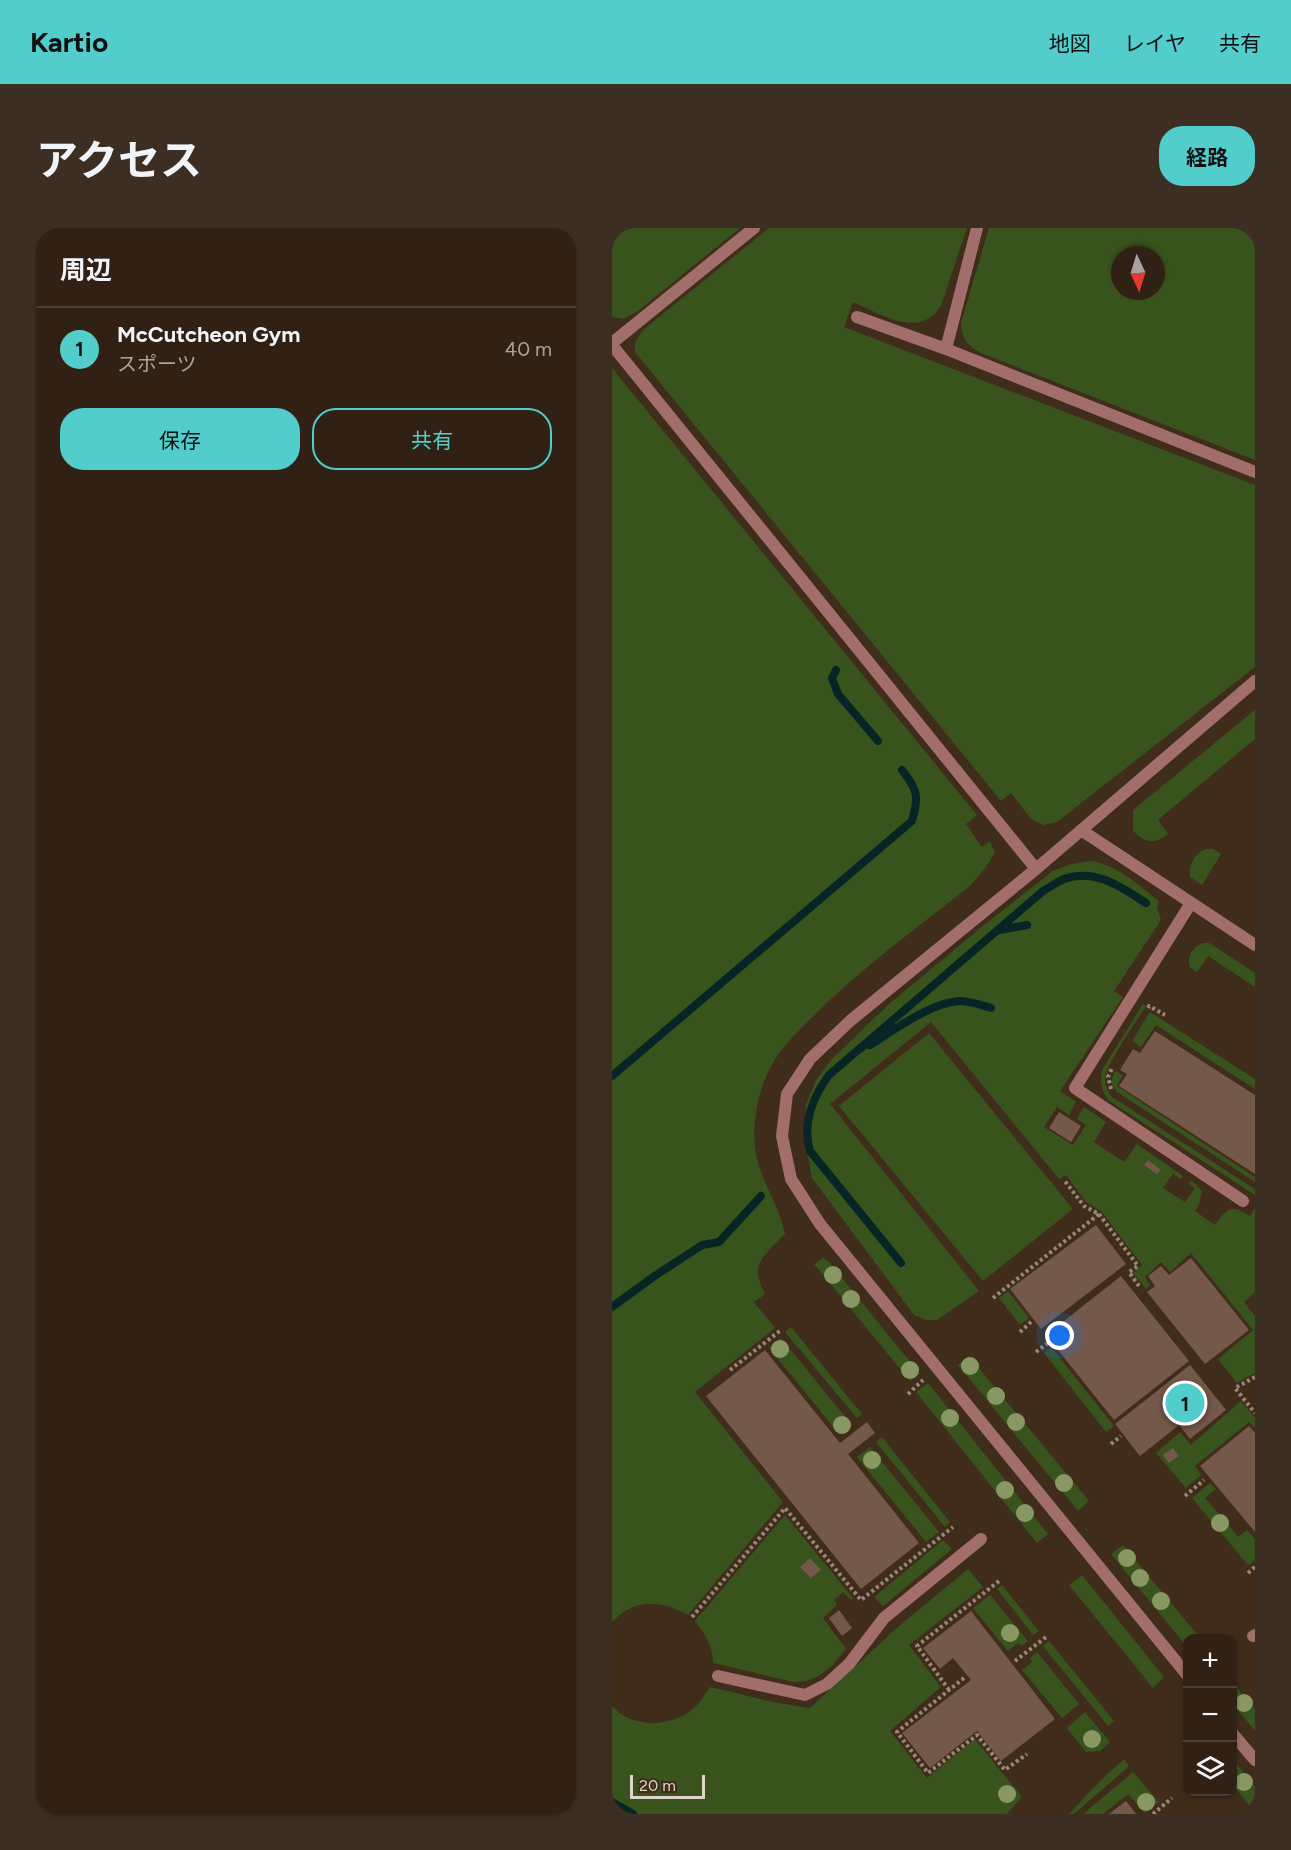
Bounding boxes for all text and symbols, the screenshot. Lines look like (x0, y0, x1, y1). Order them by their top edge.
text: Kartio (30, 25, 108, 59)
text: 地図 (1049, 31, 1091, 56)
text: レイヤ (1124, 31, 1186, 56)
text: 共有 (1219, 31, 1261, 56)
button: 経路 (1159, 126, 1255, 186)
text: アクセス (36, 135, 202, 186)
north arrow (1111, 246, 1165, 300)
text: 周辺 (60, 254, 112, 286)
text: McCutcheon Gym (117, 321, 300, 348)
text: 1 (75, 337, 84, 361)
text: 40 m (505, 337, 552, 361)
text: スポーツ (117, 352, 197, 376)
button: 保存 (60, 408, 300, 470)
button: 共有 (312, 408, 552, 470)
your location (1045, 1321, 1074, 1350)
pin: 1 (1166, 1380, 1204, 1426)
map controls (1183, 1634, 1237, 1796)
button: + (1183, 1634, 1237, 1688)
button: − (1183, 1688, 1237, 1742)
button: layers (1183, 1742, 1237, 1796)
scale bar (630, 1772, 705, 1800)
text: 20 m (639, 1776, 676, 1795)

